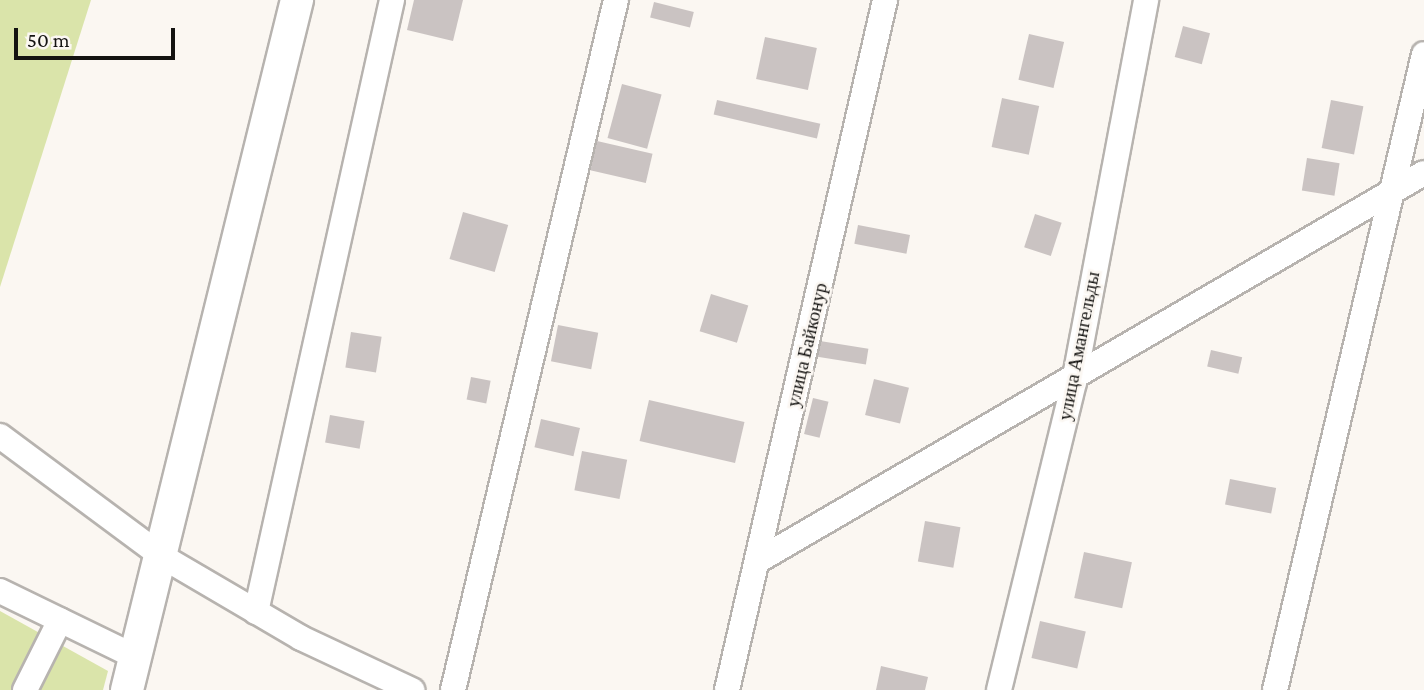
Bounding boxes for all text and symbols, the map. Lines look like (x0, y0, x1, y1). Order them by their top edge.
scale bar (18, 14, 178, 58)
text: 50 m (27, 28, 70, 52)
street label: улица Амангельды (1053, 270, 1105, 422)
street label: улица Байконур (782, 281, 832, 409)

